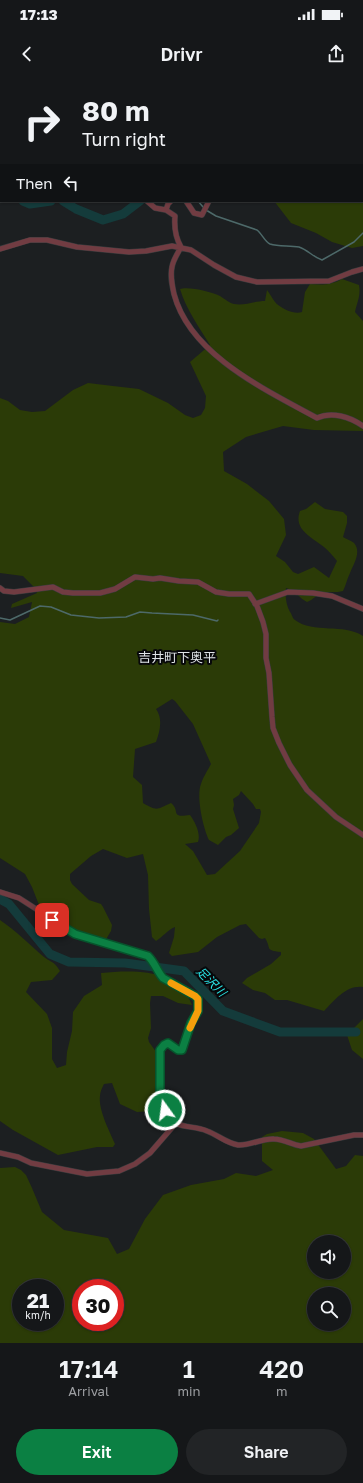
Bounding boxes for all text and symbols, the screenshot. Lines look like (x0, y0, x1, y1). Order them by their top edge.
text: 17:13 (20, 5, 58, 23)
icon: back (16, 43, 38, 65)
text: Drivr (160, 43, 203, 65)
icon: share (325, 43, 347, 65)
text: 80 m (82, 94, 150, 127)
icon: right (16, 96, 68, 148)
text: Turn right (82, 128, 166, 150)
icon: left (60, 172, 82, 194)
text: Then (16, 174, 52, 192)
district label: 吉井町下奥平 (138, 649, 216, 665)
pin (35, 903, 69, 937)
icon: arrive (41, 909, 63, 931)
water label: 足沢川 (193, 964, 231, 1001)
position arrow (144, 1089, 186, 1131)
map controls (307, 1235, 351, 1331)
button: sound (307, 1235, 351, 1279)
speed limit sign: 30 (72, 1279, 124, 1331)
button: search (307, 1287, 351, 1331)
text: 21 (27, 1288, 49, 1312)
text: km/h (25, 1309, 51, 1321)
text: 17:14 (59, 1354, 119, 1383)
text: 1 (183, 1354, 195, 1383)
text: 420 (259, 1354, 304, 1383)
text: Arrival (68, 1383, 109, 1399)
text: min (177, 1383, 200, 1399)
text: m (276, 1383, 287, 1399)
button: Exit (16, 1429, 178, 1475)
button: Share (186, 1429, 347, 1475)

